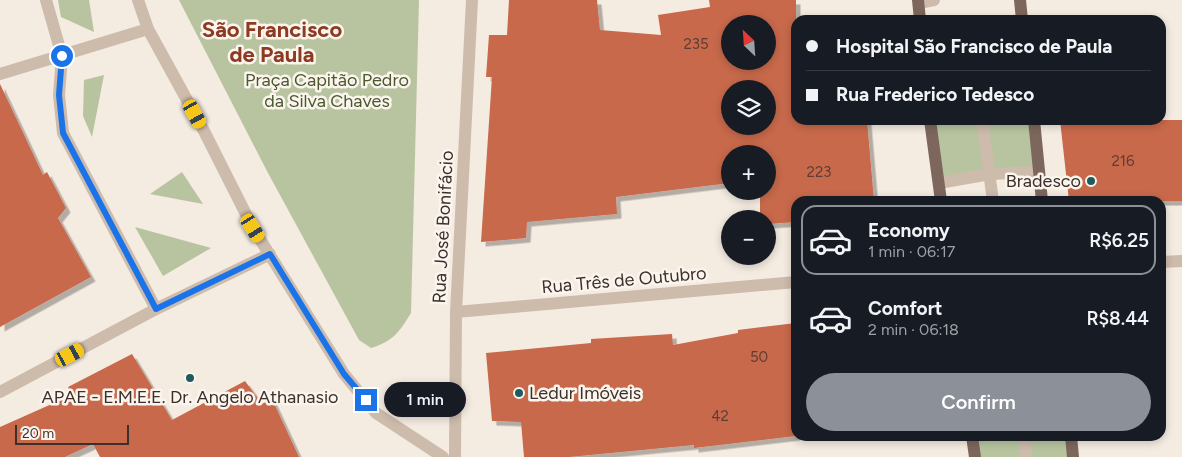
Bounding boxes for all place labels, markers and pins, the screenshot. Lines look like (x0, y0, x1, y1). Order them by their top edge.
place label: Bradesco (1006, 170, 1081, 192)
marker: Bradesco (1085, 175, 1097, 187)
marker: APAE - E.M.E.E. Dr. Angelo Athanasio (184, 372, 196, 384)
place label: Ledur Imóveis (529, 382, 641, 404)
place label: APAE - E.M.E.E. Dr. Angelo Athanasio (41, 386, 339, 408)
marker: Ledur Imóveis (513, 387, 525, 399)

